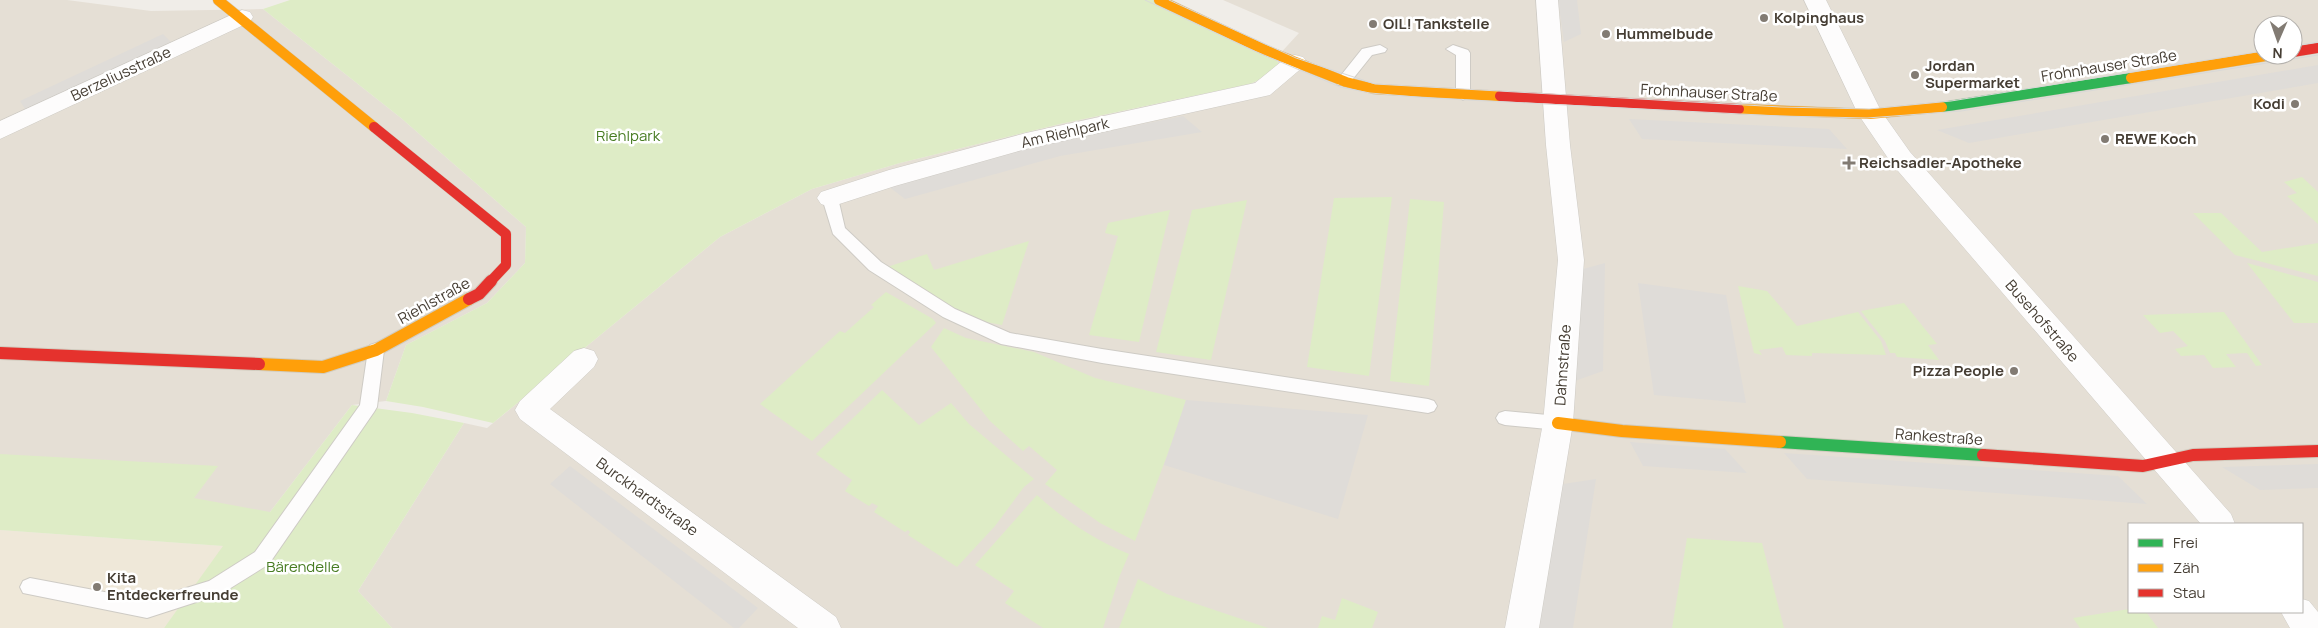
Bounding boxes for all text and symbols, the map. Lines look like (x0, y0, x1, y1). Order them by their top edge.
place label: Kolpinghaus (1774, 7, 1864, 28)
marker: Kolpinghaus (1758, 12, 1770, 24)
place label: OIL! Tankstelle (1383, 13, 1490, 34)
north arrow (2253, 15, 2303, 65)
marker: OIL! Tankstelle (1367, 18, 1379, 30)
place label: Hummelbude (1616, 23, 1713, 44)
marker: Hummelbude (1600, 28, 1612, 40)
street label: Berzeliusstraße (67, 41, 175, 106)
street label: Frohnhauser Straße (2040, 44, 2179, 87)
text: N (2272, 44, 2283, 63)
place label: Jordan Supermarket (1925, 55, 2020, 93)
marker: Jordan Supermarket (1909, 69, 1921, 81)
street label: Frohnhauser Straße (1640, 78, 1778, 107)
place label: Kodi (2253, 93, 2285, 114)
marker: Kodi (2289, 98, 2301, 110)
street label: Am Riehlpark (1019, 112, 1111, 153)
park label: Riehlpark (596, 125, 661, 146)
place label: REWE Koch (2115, 128, 2196, 149)
marker: REWE Koch (2099, 133, 2111, 145)
place label: Reichsadler-Apotheke (1859, 152, 2022, 173)
marker: Reichsadler-Apotheke (1843, 157, 1855, 169)
street label: Riehlstraße (394, 272, 474, 329)
street label: Busehofstraße (2001, 275, 2084, 367)
street label: Dahnstraße (1549, 323, 1576, 406)
place label: Pizza People (1913, 360, 2004, 381)
marker: Pizza People (2008, 365, 2020, 377)
street label: Rankestraße (1894, 423, 1984, 450)
street label: Burckhardtstraße (592, 452, 703, 541)
legend (2128, 523, 2303, 613)
text: Frei (2173, 532, 2198, 553)
park label: Bärendelle (266, 556, 340, 577)
text: Zäh (2173, 557, 2200, 578)
place label: Kita Entdeckerfreunde (107, 567, 239, 605)
marker: Kita Entdeckerfreunde (91, 581, 103, 593)
text: Stau (2173, 582, 2206, 603)

